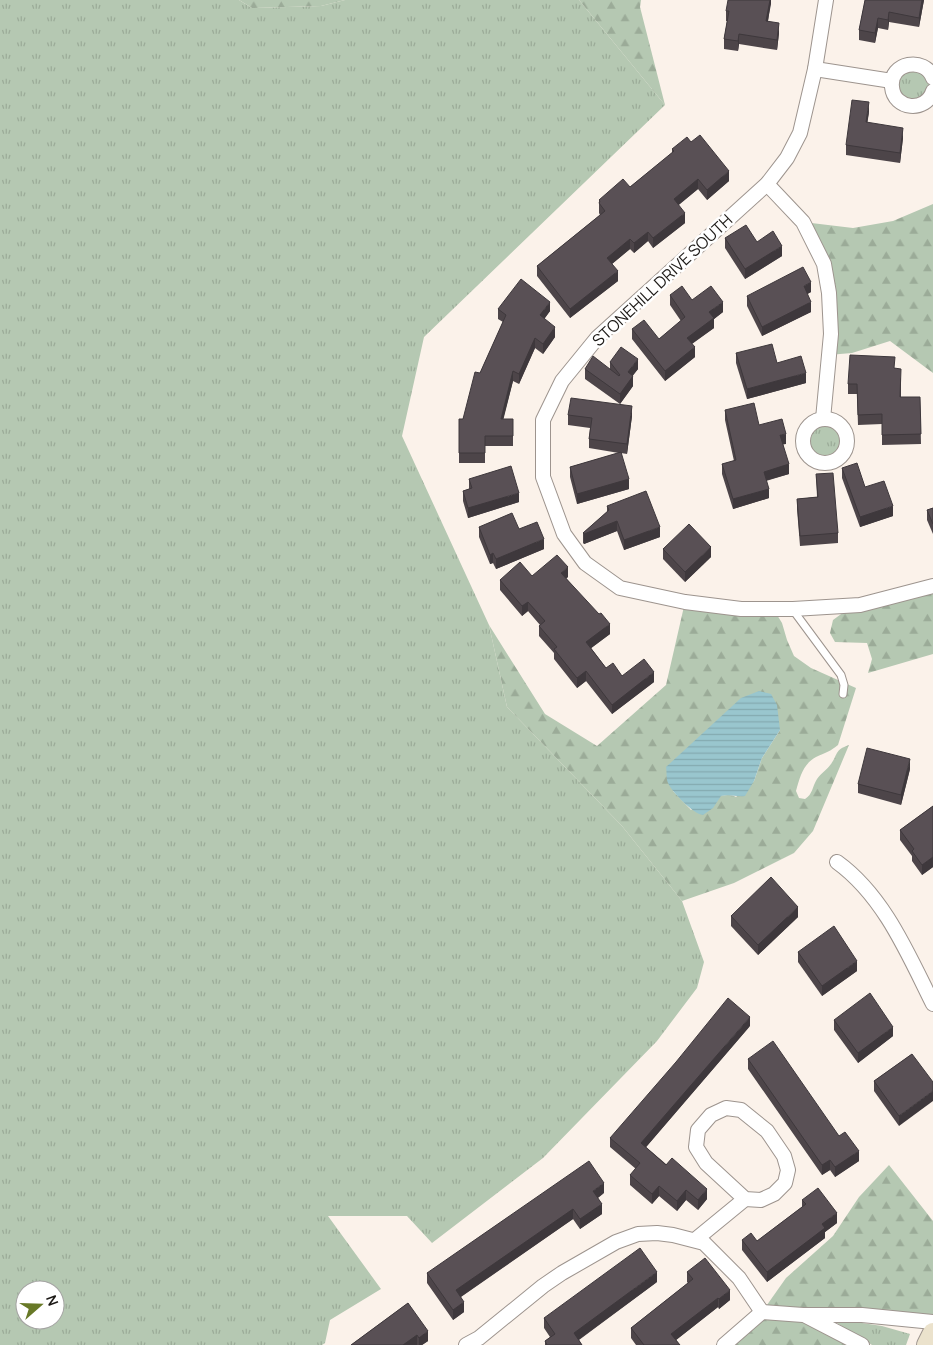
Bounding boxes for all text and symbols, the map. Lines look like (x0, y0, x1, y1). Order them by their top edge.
street label: STONEHILL DRIVE SOUTH (587, 209, 737, 351)
north arrow (15, 1280, 65, 1330)
text: N (42, 1292, 63, 1308)

